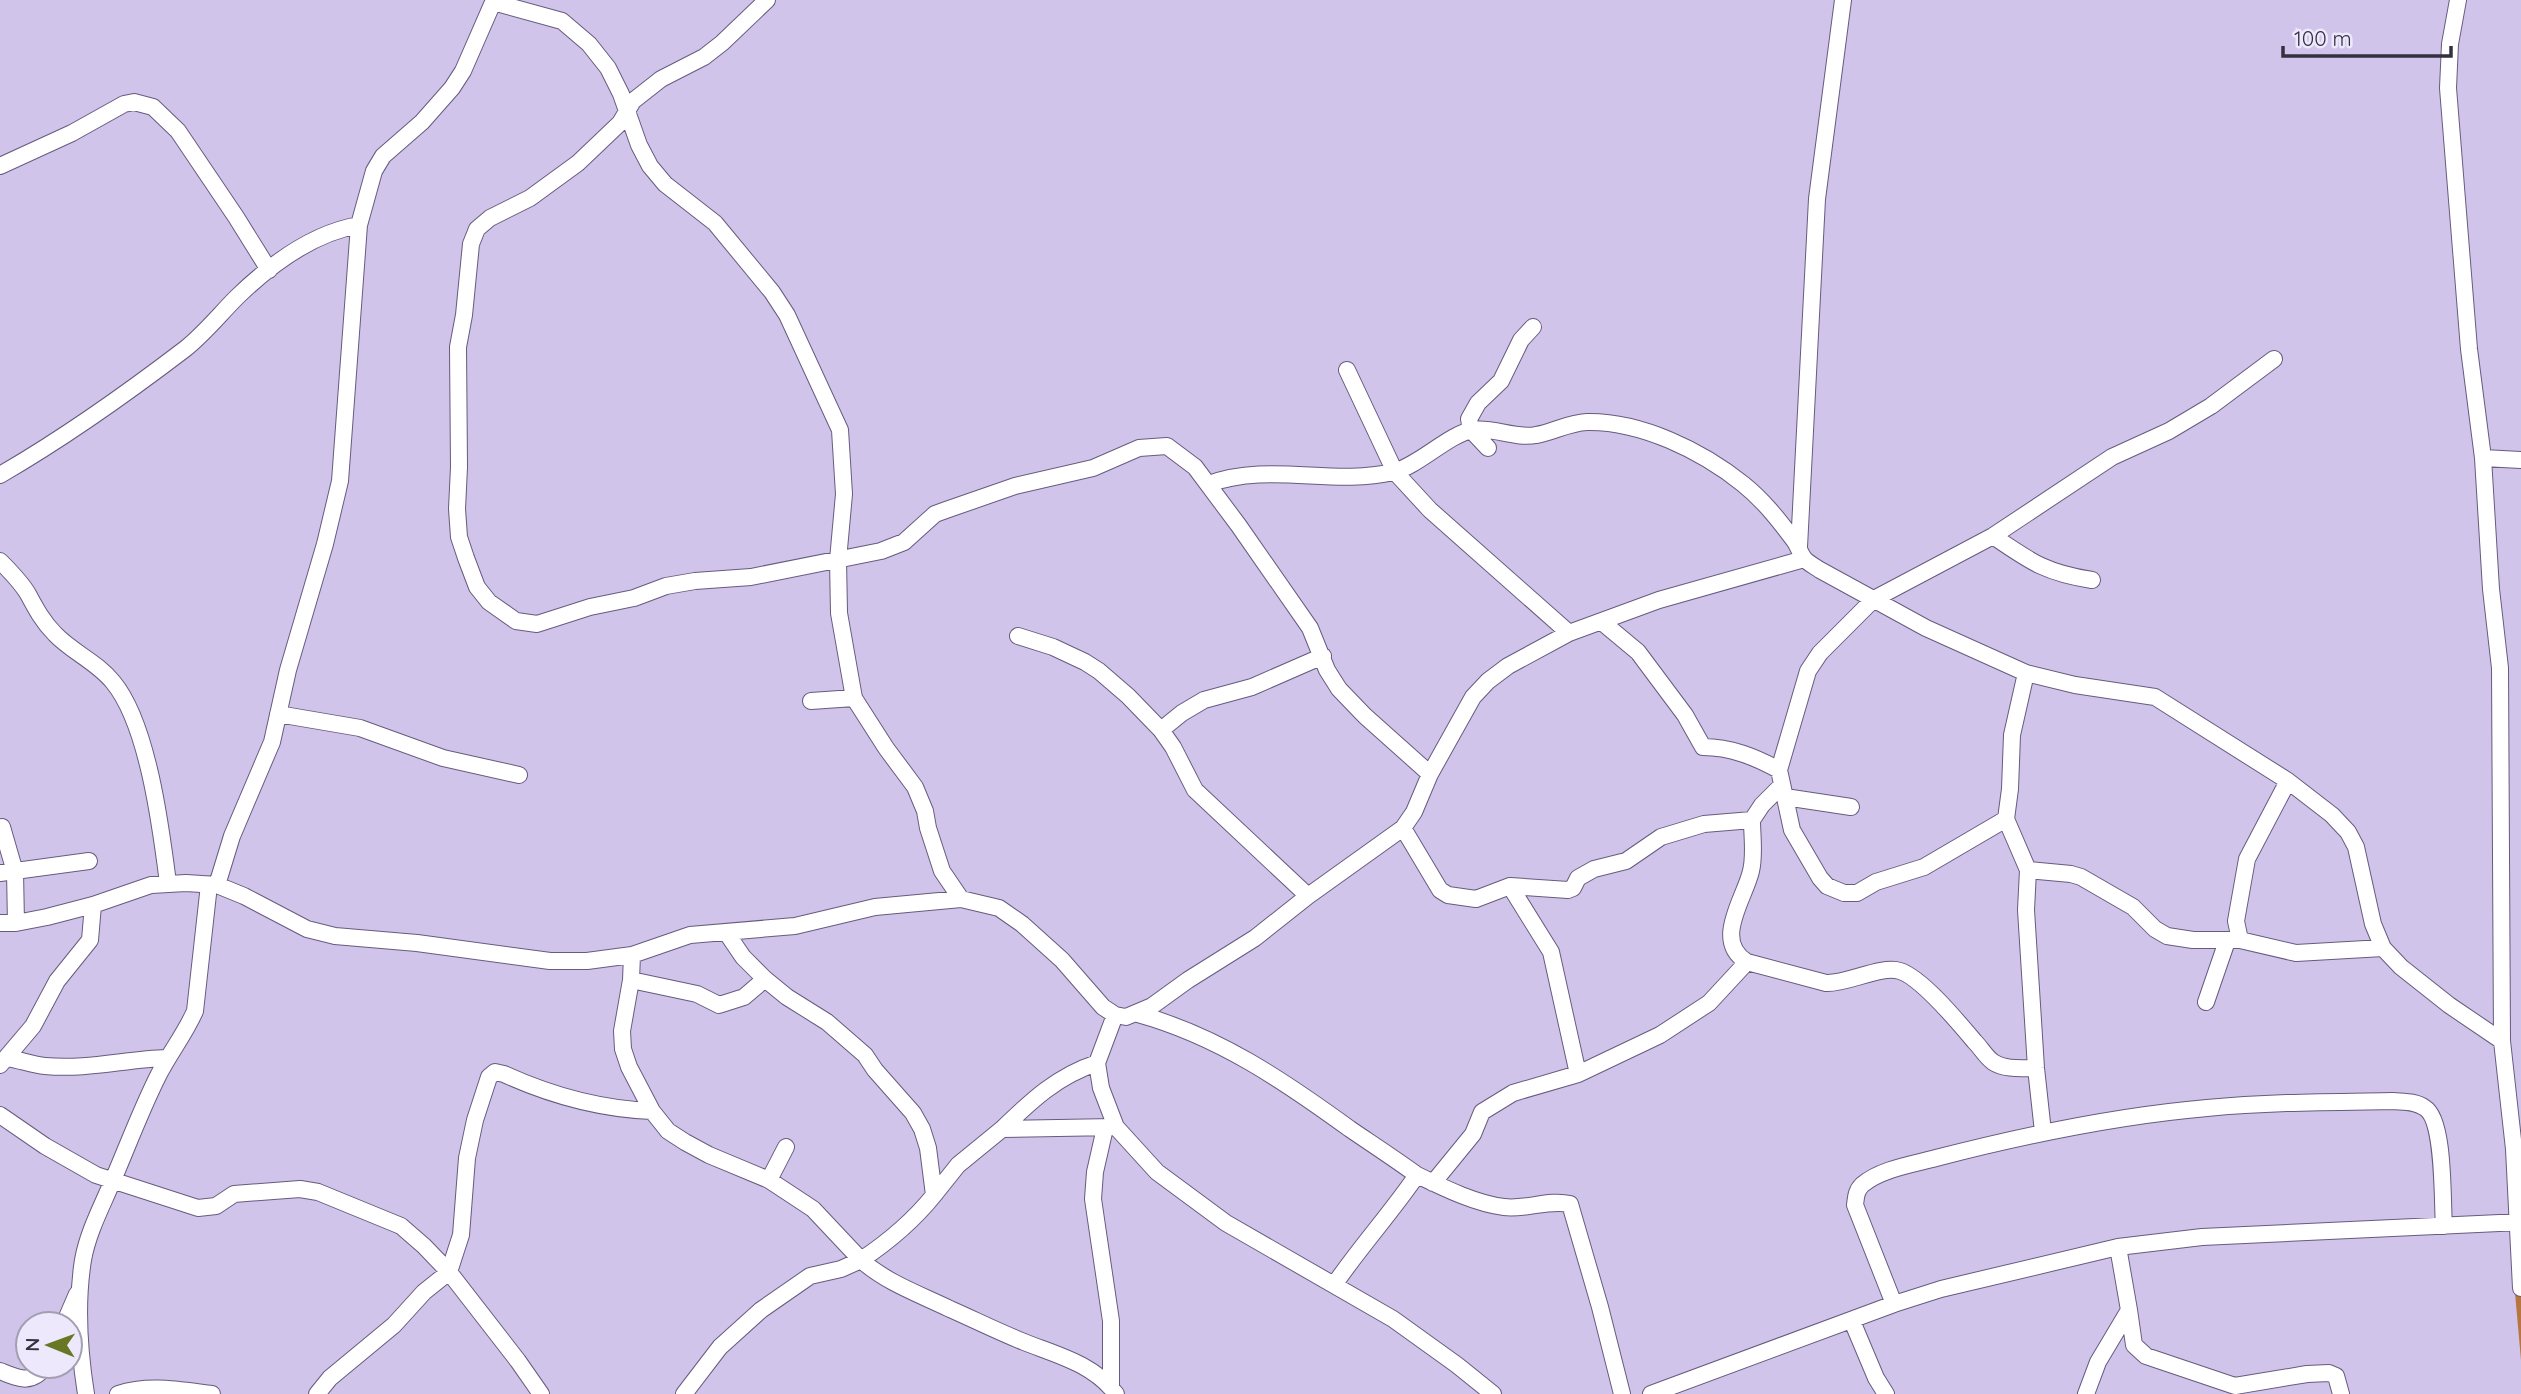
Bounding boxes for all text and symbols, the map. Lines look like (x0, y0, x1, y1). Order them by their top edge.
scale bar (2283, 14, 2451, 58)
text: 100 m (2294, 25, 2352, 51)
north arrow (14, 1310, 84, 1380)
text: N (20, 1338, 44, 1352)

